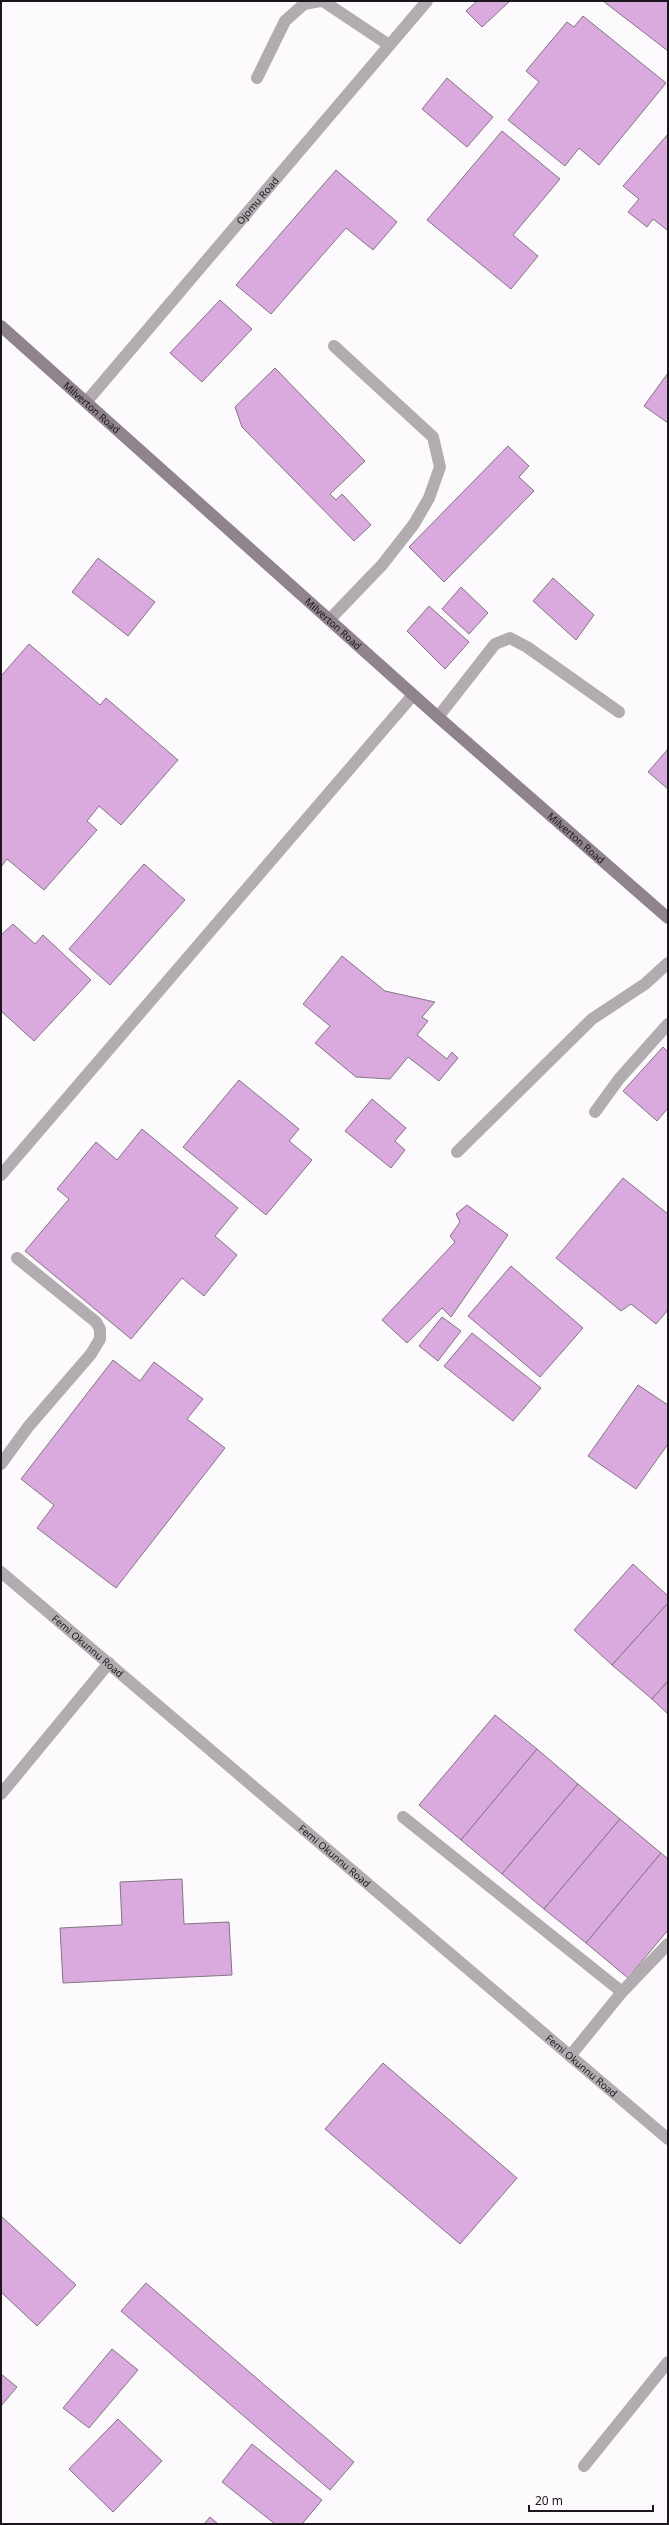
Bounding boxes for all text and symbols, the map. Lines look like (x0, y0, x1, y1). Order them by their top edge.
street label: Ojomu Road (233, 174, 282, 228)
street label: Milverton Road (61, 378, 123, 436)
street label: Milverton Road (302, 594, 365, 653)
street label: Milverton Road (545, 809, 608, 867)
street label: Femi Okunnu Road (49, 1611, 127, 1680)
street label: Femi Okunnu Road (296, 1821, 374, 1890)
street label: Femi Okunnu Road (543, 2031, 620, 2100)
scale bar (529, 2487, 653, 2513)
text: 20 m (535, 2492, 563, 2509)

